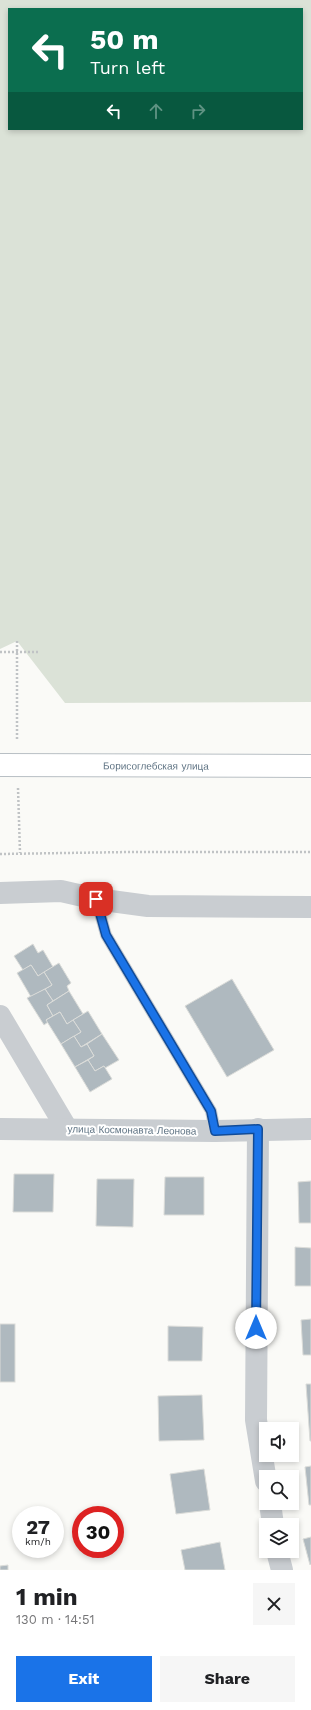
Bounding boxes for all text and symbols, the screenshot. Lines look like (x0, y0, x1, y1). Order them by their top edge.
text: 50 m (90, 23, 159, 56)
icon: left (24, 24, 76, 76)
text: Turn left (90, 57, 165, 78)
icon: left (103, 100, 125, 122)
icon: ahead (145, 100, 167, 122)
icon: right (187, 100, 209, 122)
street label: Борисоглебская улица (103, 760, 209, 771)
pin (79, 882, 113, 916)
icon: arrive (85, 888, 107, 910)
street label: улица Космонавта Леонова (67, 1123, 197, 1137)
position arrow (235, 1307, 277, 1349)
map controls (259, 1422, 299, 1558)
button: sound (259, 1422, 299, 1462)
button: search (259, 1470, 299, 1510)
speed limit sign: 30 (72, 1506, 124, 1558)
text: 27 (26, 1515, 50, 1539)
button: layers (259, 1518, 299, 1558)
text: km/h (25, 1536, 51, 1547)
text: 1 min (16, 1583, 78, 1611)
button: close (253, 1583, 295, 1625)
text: 130 m · 14:51 (16, 1612, 95, 1627)
button: Exit (16, 1656, 152, 1702)
button: Share (160, 1656, 295, 1702)

